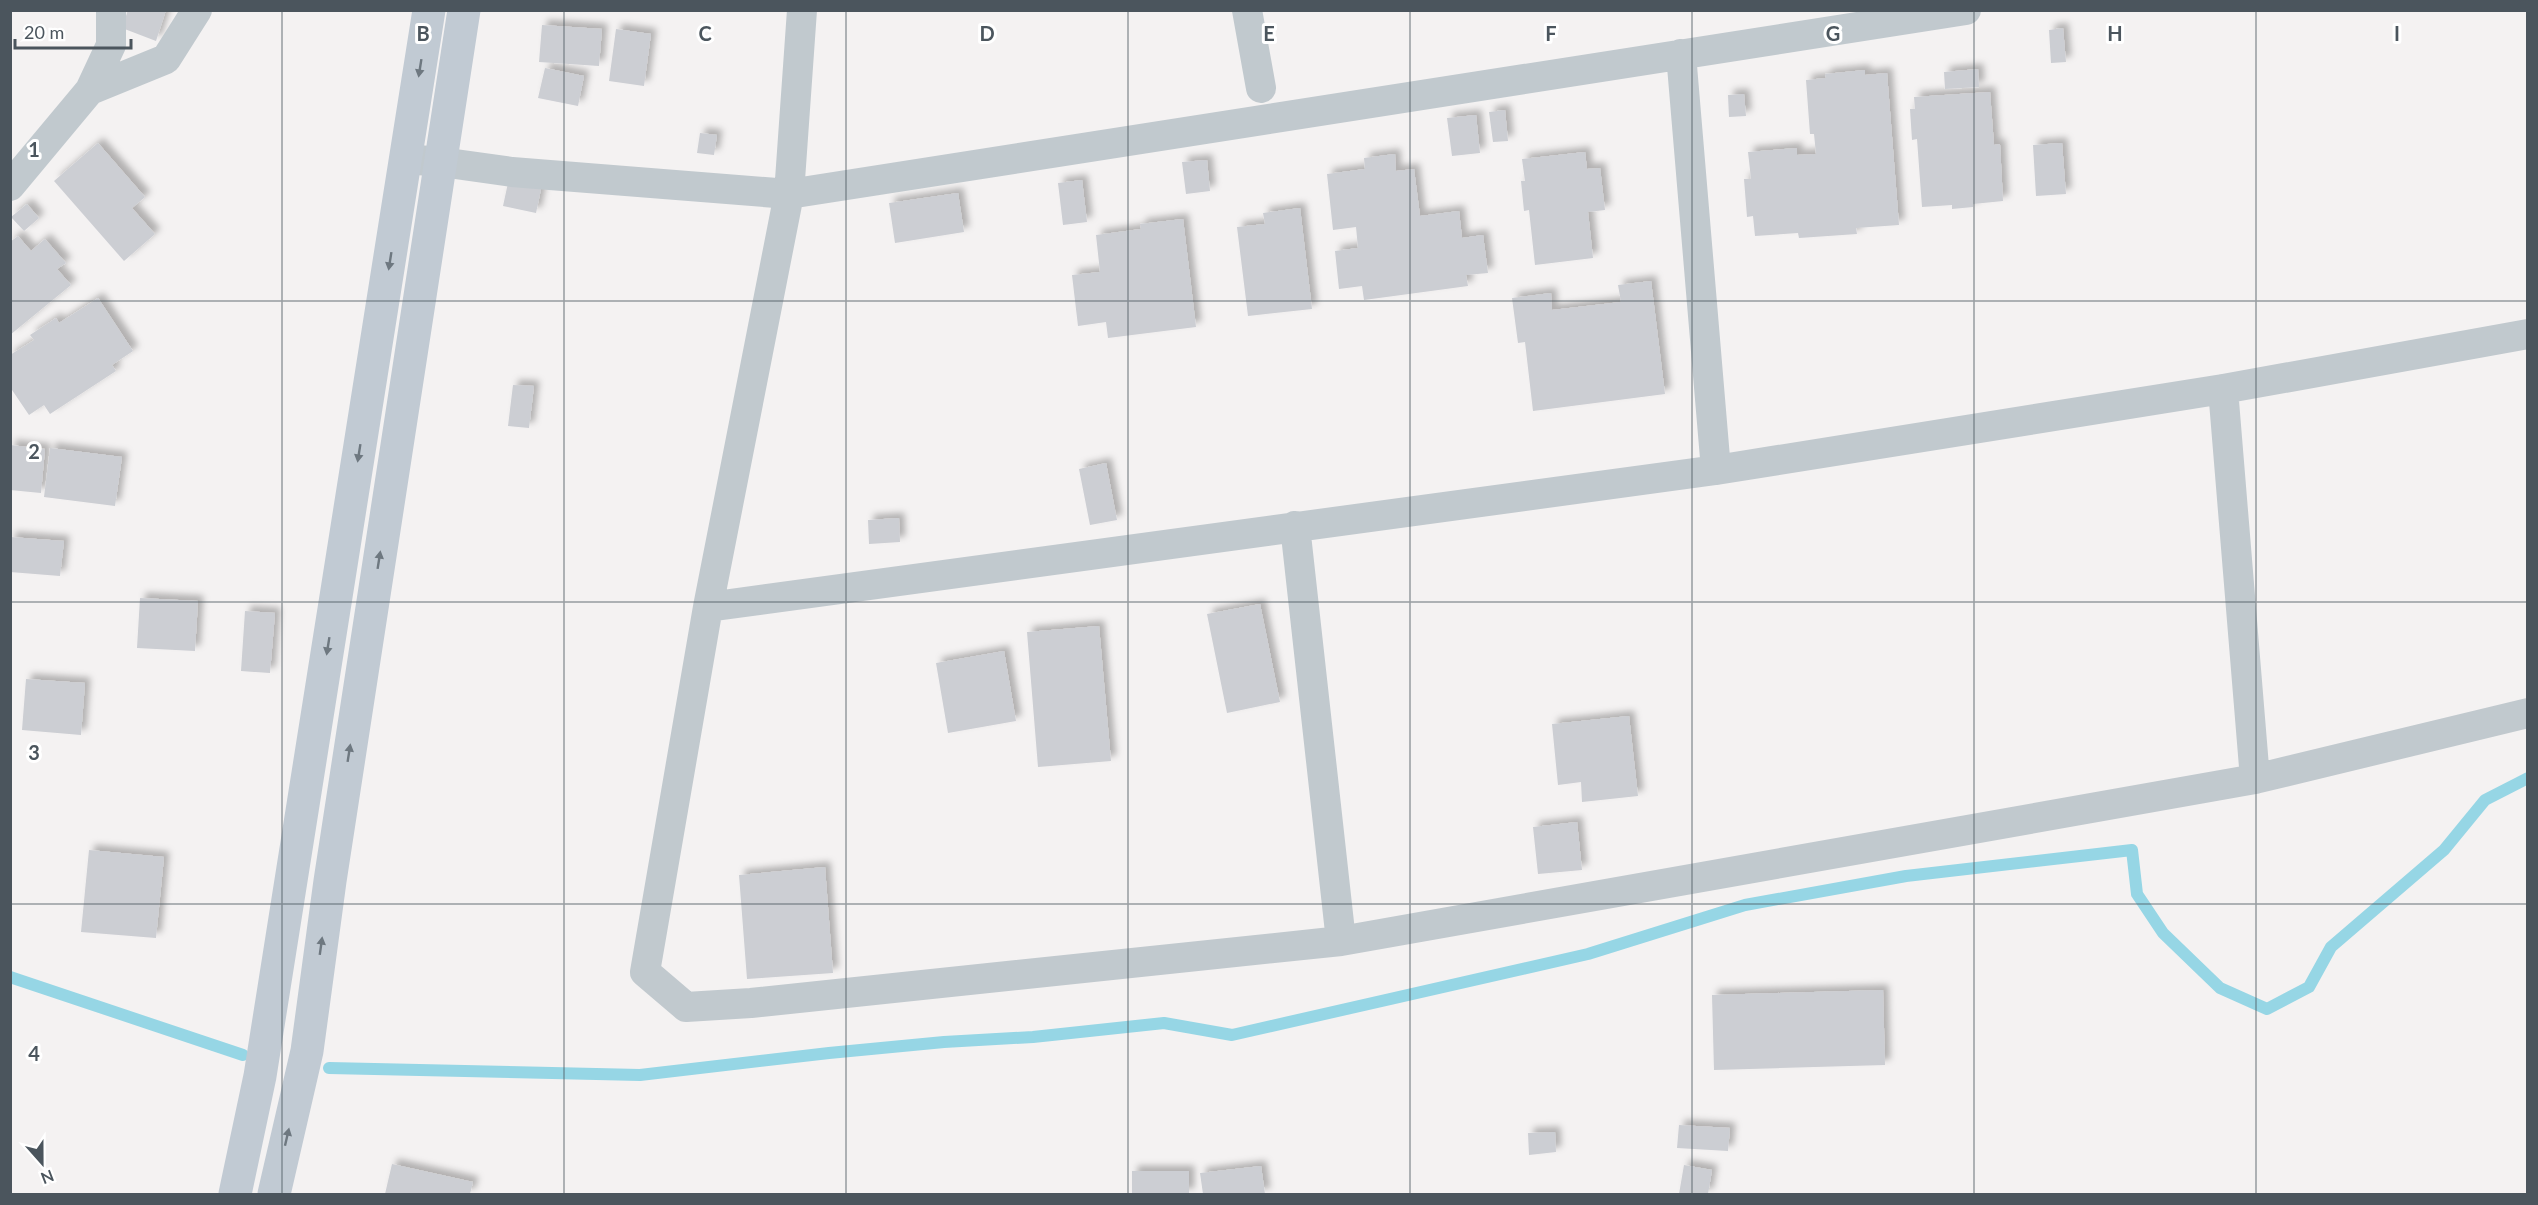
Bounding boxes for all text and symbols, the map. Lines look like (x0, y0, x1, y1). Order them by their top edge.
scale bar (15, 12, 130, 50)
text: 20 m (24, 21, 64, 43)
text: B (416, 21, 430, 45)
text: C (698, 21, 712, 45)
text: D (979, 21, 995, 45)
text: E (1263, 21, 1275, 45)
text: F (1545, 21, 1557, 45)
text: G (1826, 21, 1840, 45)
text: H (2107, 21, 2123, 45)
text: I (2394, 21, 2400, 45)
one-way arrow (416, 59, 425, 78)
text: 1 (28, 137, 40, 161)
one-way arrow (385, 251, 394, 270)
text: 2 (28, 439, 40, 463)
one-way arrow (354, 444, 363, 463)
one-way arrow (375, 550, 384, 569)
one-way arrow (324, 637, 333, 656)
text: 3 (28, 740, 40, 764)
one-way arrow (345, 743, 354, 762)
one-way arrow (316, 936, 326, 955)
text: 4 (28, 1041, 40, 1065)
one-way arrow (283, 1128, 293, 1147)
north arrow (12, 1133, 72, 1193)
text: N (38, 1166, 57, 1189)

